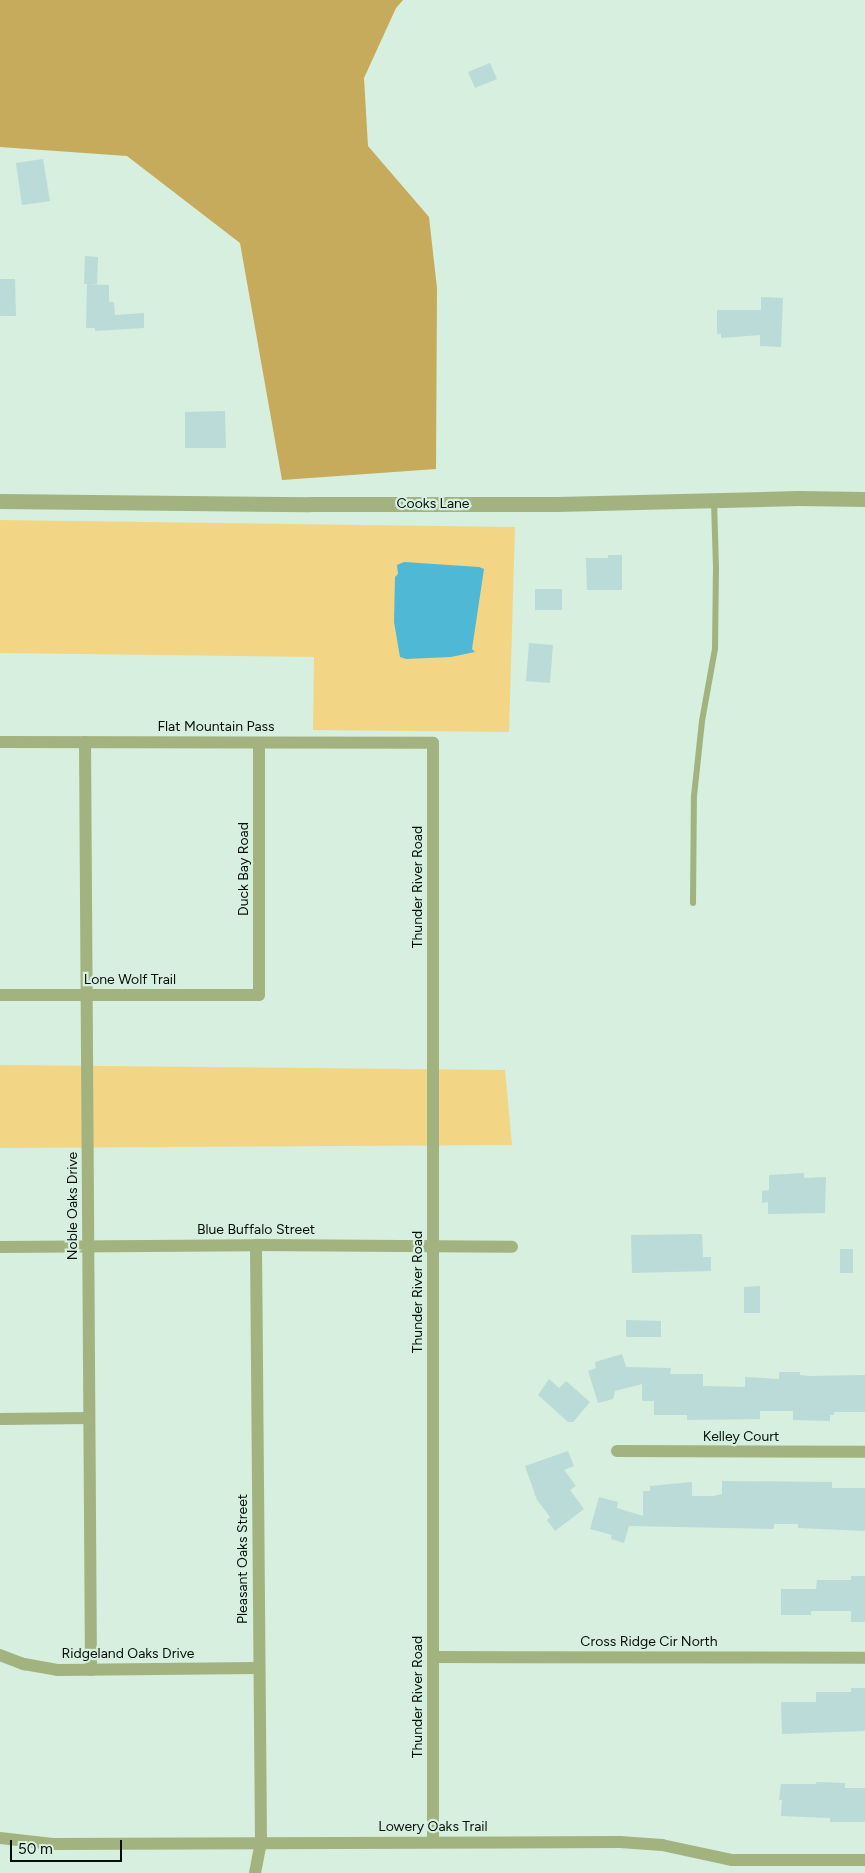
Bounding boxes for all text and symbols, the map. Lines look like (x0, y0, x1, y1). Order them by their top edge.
street label: Cooks Lane (397, 496, 469, 512)
street label: Flat Mountain Pass (157, 719, 275, 735)
street label: Duck Bay Road (236, 822, 252, 916)
street label: Thunder River Road (410, 826, 426, 948)
street label: Lone Wolf Trail (84, 972, 176, 988)
street label: Noble Oaks Drive (65, 1152, 81, 1260)
street label: Blue Buffalo Street (197, 1222, 315, 1238)
street label: Thunder River Road (410, 1231, 426, 1353)
street label: Kelley Court (703, 1429, 779, 1445)
street label: Pleasant Oaks Street (235, 1494, 251, 1624)
street label: Cross Ridge Cir North (580, 1634, 718, 1650)
street label: Thunder River Road (410, 1636, 426, 1758)
street label: Ridgeland Oaks Drive (62, 1646, 194, 1662)
street label: Lowery Oaks Trail (378, 1819, 488, 1835)
scale bar (12, 1830, 125, 1862)
text: 50 m (18, 1840, 53, 1858)

